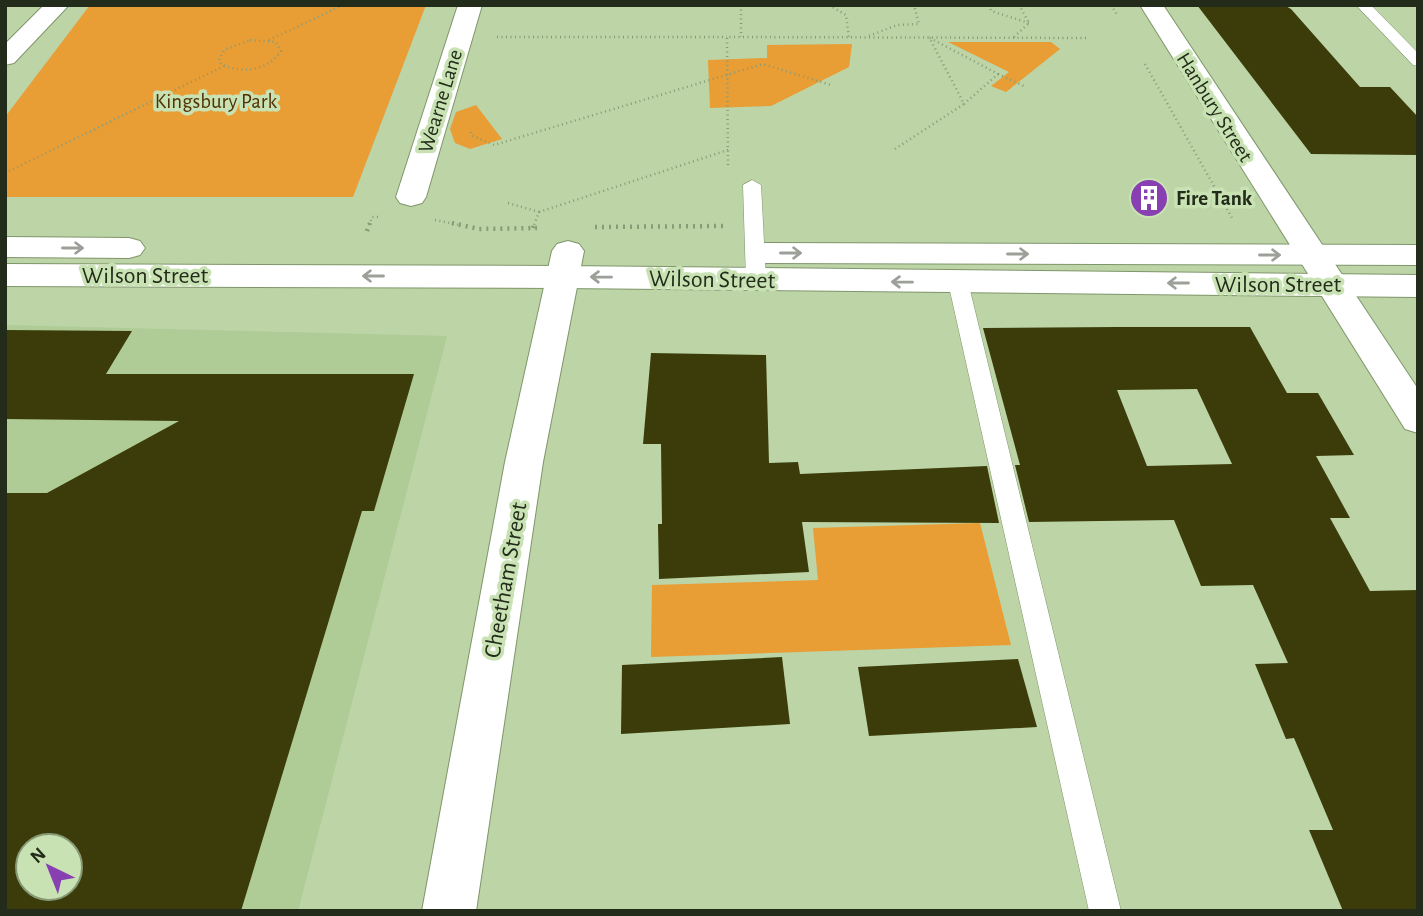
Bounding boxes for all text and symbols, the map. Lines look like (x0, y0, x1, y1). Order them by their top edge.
street label: Wearne Lane (415, 47, 466, 155)
street label: Hanbury Street (1173, 49, 1257, 166)
park label: Kingsbury Park (155, 91, 278, 112)
building icon: Fire Tank (1128, 177, 1170, 219)
place label: Fire Tank (1176, 188, 1253, 209)
one-way arrow (62, 241, 85, 255)
one-way arrow (779, 246, 802, 260)
one-way arrow (1007, 247, 1030, 261)
one-way arrow (1259, 248, 1282, 262)
street label: Wilson Street (82, 264, 209, 288)
street label: Wilson Street (649, 267, 776, 293)
one-way arrow (362, 269, 385, 283)
one-way arrow (589, 271, 612, 284)
street label: Wilson Street (1215, 273, 1342, 297)
one-way arrow (890, 275, 913, 288)
one-way arrow (1167, 276, 1190, 290)
street label: Cheetham Street (480, 500, 532, 660)
north arrow (14, 832, 84, 902)
text: N (27, 844, 50, 867)

